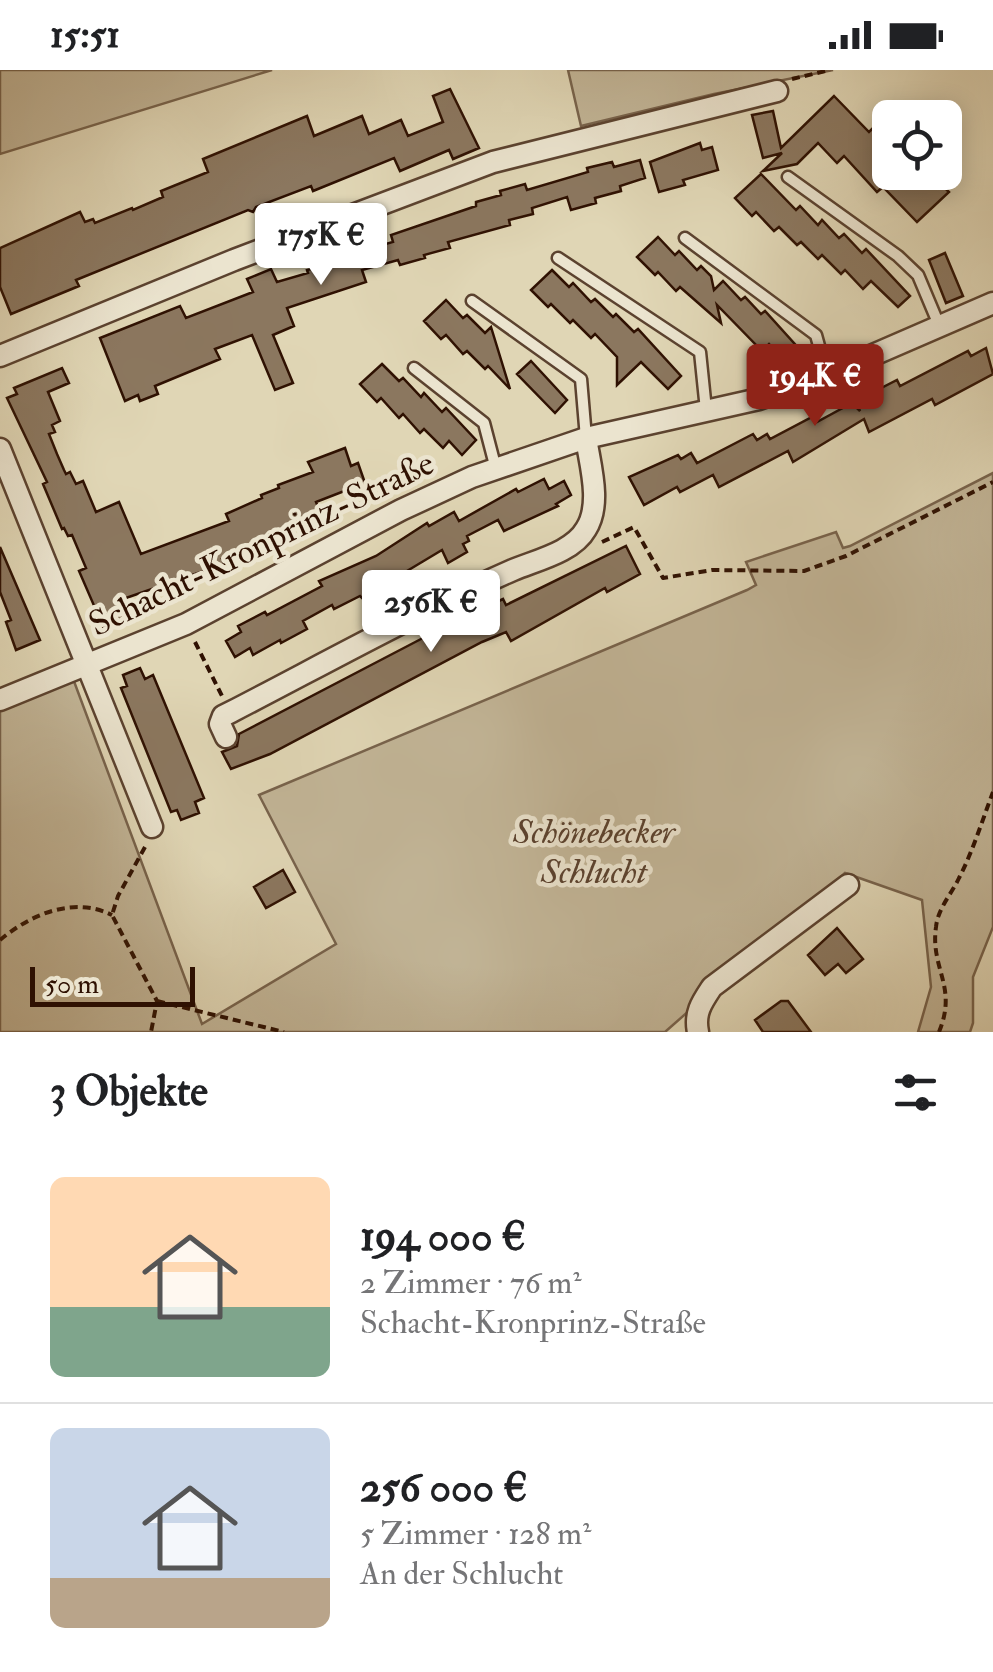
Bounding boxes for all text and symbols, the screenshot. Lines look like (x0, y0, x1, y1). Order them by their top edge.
text: 15:51 (50, 11, 120, 59)
map controls (872, 100, 962, 190)
button: locate (872, 100, 962, 190)
pin: 175K € (240, 203, 402, 288)
text: 175K € (277, 215, 365, 255)
pin: 194K € (734, 344, 896, 429)
text: 194K € (769, 356, 861, 396)
street label: Schacht-Kronprinz-Straße (82, 441, 441, 647)
pin: 256K € (350, 570, 512, 655)
text: 256K € (384, 582, 478, 622)
park label: Schönebecker Schlucht (512, 810, 677, 894)
scale bar (30, 962, 195, 1006)
text: 50 m (45, 967, 99, 1002)
icon: filters (888, 1065, 943, 1120)
text: 3 Objekte (50, 1066, 208, 1118)
text: 194 000 € (360, 1211, 526, 1263)
icon: home (130, 1217, 250, 1337)
text: 2 Zimmer · 76 m² (360, 1263, 581, 1303)
text: Schacht-Kronprinz-Straße (360, 1303, 706, 1343)
text: 256 000 € (360, 1462, 528, 1514)
icon: home (130, 1468, 250, 1588)
text: 5 Zimmer · 128 m² (360, 1514, 591, 1554)
text: An der Schlucht (360, 1554, 563, 1594)

